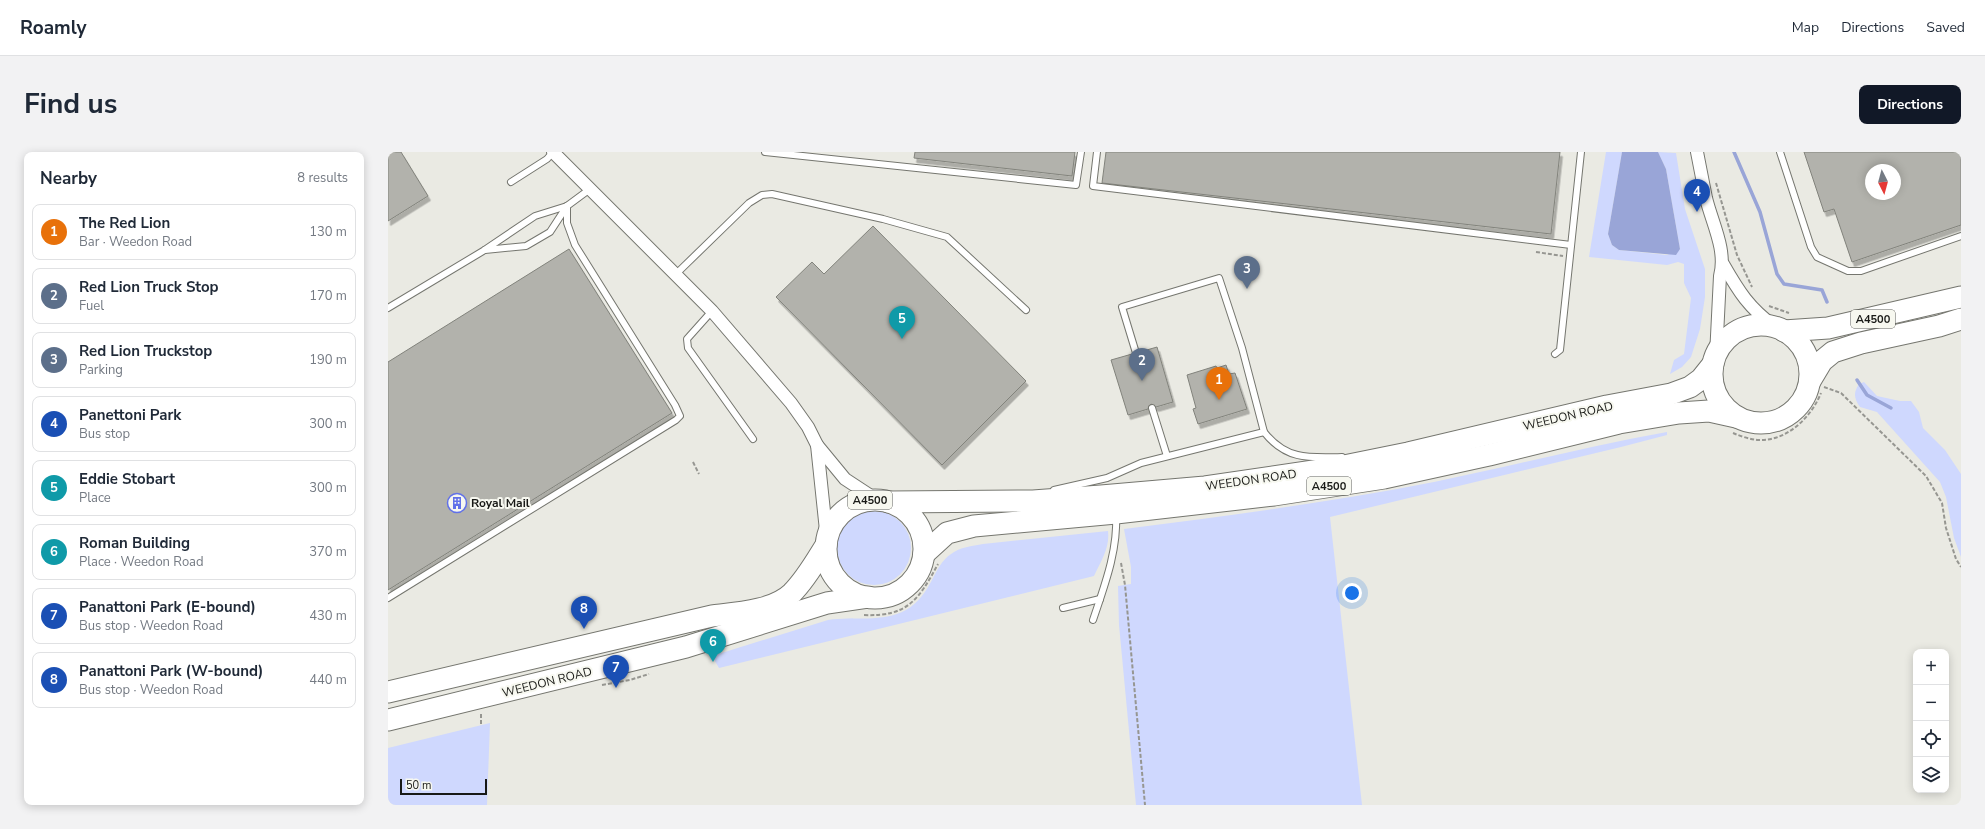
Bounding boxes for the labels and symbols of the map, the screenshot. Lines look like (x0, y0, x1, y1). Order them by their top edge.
north arrow (1865, 164, 1901, 200)
pin: 4 (1684, 179, 1710, 212)
pin: 3 (1234, 256, 1260, 289)
pin: 5 (889, 306, 915, 339)
road number: A4500 (1851, 310, 1895, 328)
pin: 2 (1129, 348, 1155, 381)
pin: 1 (1206, 367, 1232, 400)
street label: WEEDON ROAD (1521, 398, 1615, 434)
street label: WEEDON ROAD (1204, 466, 1298, 494)
road number: A4500 (1307, 477, 1351, 495)
road number: A4500 (848, 491, 892, 509)
building icon: Royal Mail (446, 492, 468, 514)
place label: Royal Mail (471, 495, 530, 511)
your location (1342, 583, 1362, 603)
pin: 8 (571, 596, 597, 629)
pin: 6 (700, 629, 726, 662)
pin: 7 (603, 655, 629, 688)
street label: WEEDON ROAD (500, 663, 594, 701)
scale bar (400, 777, 487, 796)

